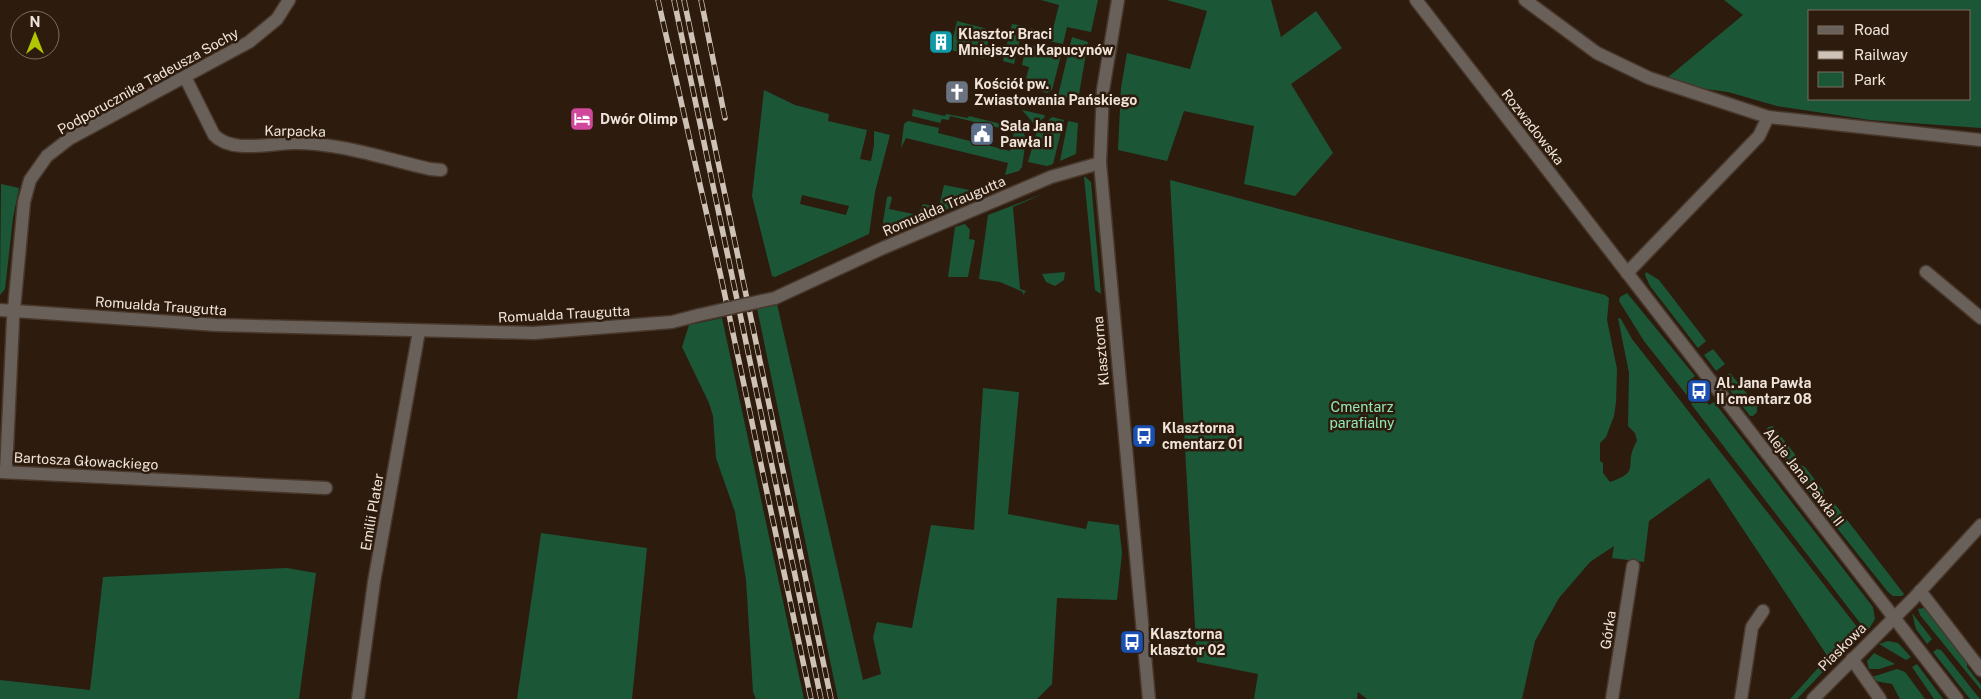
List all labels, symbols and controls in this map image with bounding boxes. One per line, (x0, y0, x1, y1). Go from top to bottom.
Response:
north arrow (10, 10, 60, 60)
legend (1808, 10, 1971, 100)
text: N (30, 14, 40, 30)
text: Road (1854, 21, 1890, 38)
street label: Podporucznika Tadeusza Sochy (55, 24, 242, 138)
place label: Klasztor Braci Mniejszych Kapucynów (958, 26, 1113, 58)
building icon: Klasztor Braci Mniejszych Kapucynów (928, 29, 954, 55)
text: Railway (1854, 46, 1908, 63)
text: Park (1854, 71, 1886, 88)
place label: Kościół pw. Zwiastowania Pańskiego (974, 76, 1137, 108)
church icon: Kościół pw. Zwiastowania Pańskiego (944, 79, 970, 105)
street label: Rozwadowska (1499, 86, 1567, 168)
hotel icon: Dwór Olimp (569, 106, 595, 132)
place label: Dwór Olimp (600, 111, 678, 127)
place label: Sala Jana Pawła II (1000, 118, 1063, 150)
public building icon: Sala Jana Pawła II (969, 121, 995, 147)
street label: Karpacka (264, 122, 326, 140)
street label: Romualda Traugutta (880, 173, 1008, 239)
street label: Romualda Traugutta (95, 293, 227, 319)
street label: Romualda Traugutta (498, 303, 630, 325)
street label: Klasztorna (1090, 316, 1112, 386)
place label: Al. Jana Pawła II cmentarz 08 (1716, 375, 1812, 407)
bus stop icon: Al. Jana Pawła II cmentarz 08 (1686, 378, 1712, 404)
park label: Cmentarz parafialny (1330, 399, 1395, 431)
place label: Klasztorna cmentarz 01 (1162, 420, 1243, 452)
bus stop icon: Klasztorna cmentarz 01 (1131, 423, 1157, 449)
street label: Aleje Jana Pawła II (1761, 425, 1847, 529)
street label: Bartosza Głowackiego (13, 449, 159, 473)
street label: Emilii Plater (357, 472, 387, 552)
street label: Górka (1597, 609, 1619, 651)
street label: Piaskowa (1815, 620, 1869, 674)
place label: Klasztorna klasztor 02 (1150, 626, 1226, 658)
bus stop icon: Klasztorna klasztor 02 (1119, 629, 1145, 655)

